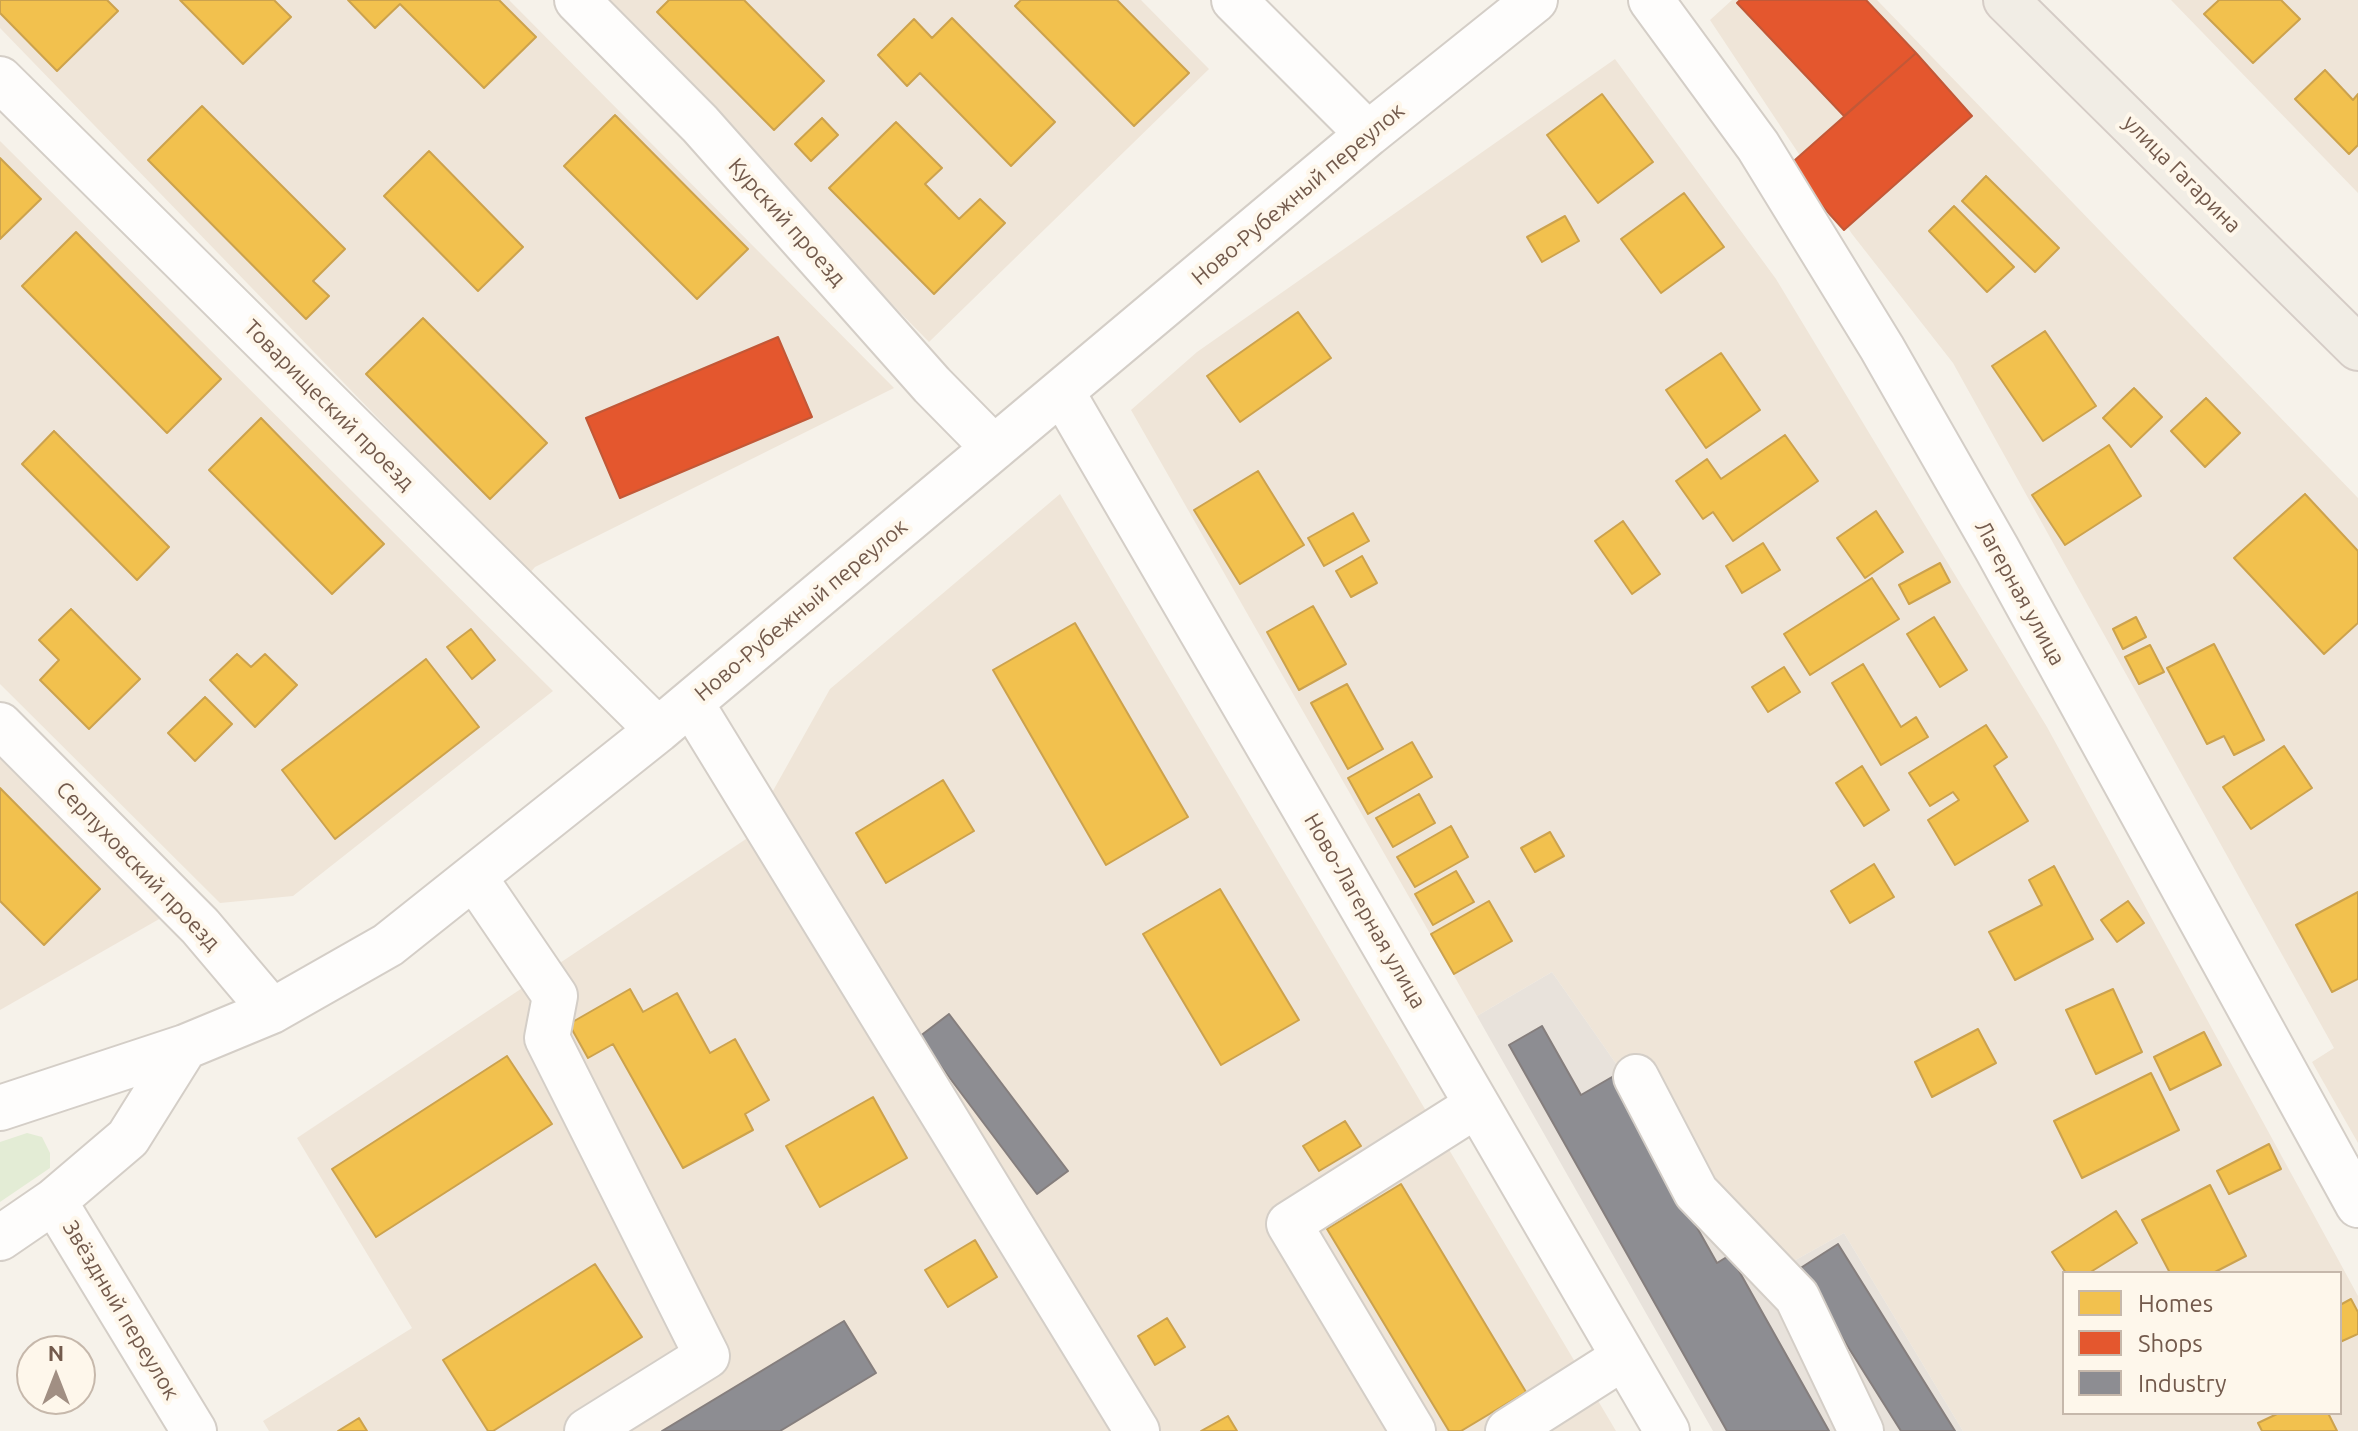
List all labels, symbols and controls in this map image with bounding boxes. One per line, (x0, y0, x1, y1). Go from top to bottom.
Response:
street label: Ново-Рубежный переулок (1186, 97, 1410, 291)
street label: улица Гагарина (2118, 110, 2246, 238)
street label: Курский проезд (723, 153, 851, 291)
street label: Товарищеский проезд (238, 314, 420, 496)
street label: Ново-Рубежный переулок (689, 513, 913, 707)
street label: Лагерная улица (1969, 516, 2071, 670)
street label: Серпуховский проезд (51, 776, 225, 956)
street label: Ново-Лагерная улица (1298, 809, 1432, 1013)
street label: Звёздный переулок (57, 1216, 185, 1404)
legend (2062, 1271, 2342, 1415)
text: Homes (2138, 1290, 2213, 1317)
text: Shops (2138, 1330, 2203, 1357)
north arrow (16, 1335, 96, 1415)
text: N (48, 1340, 64, 1365)
text: Industry (2138, 1370, 2227, 1397)

